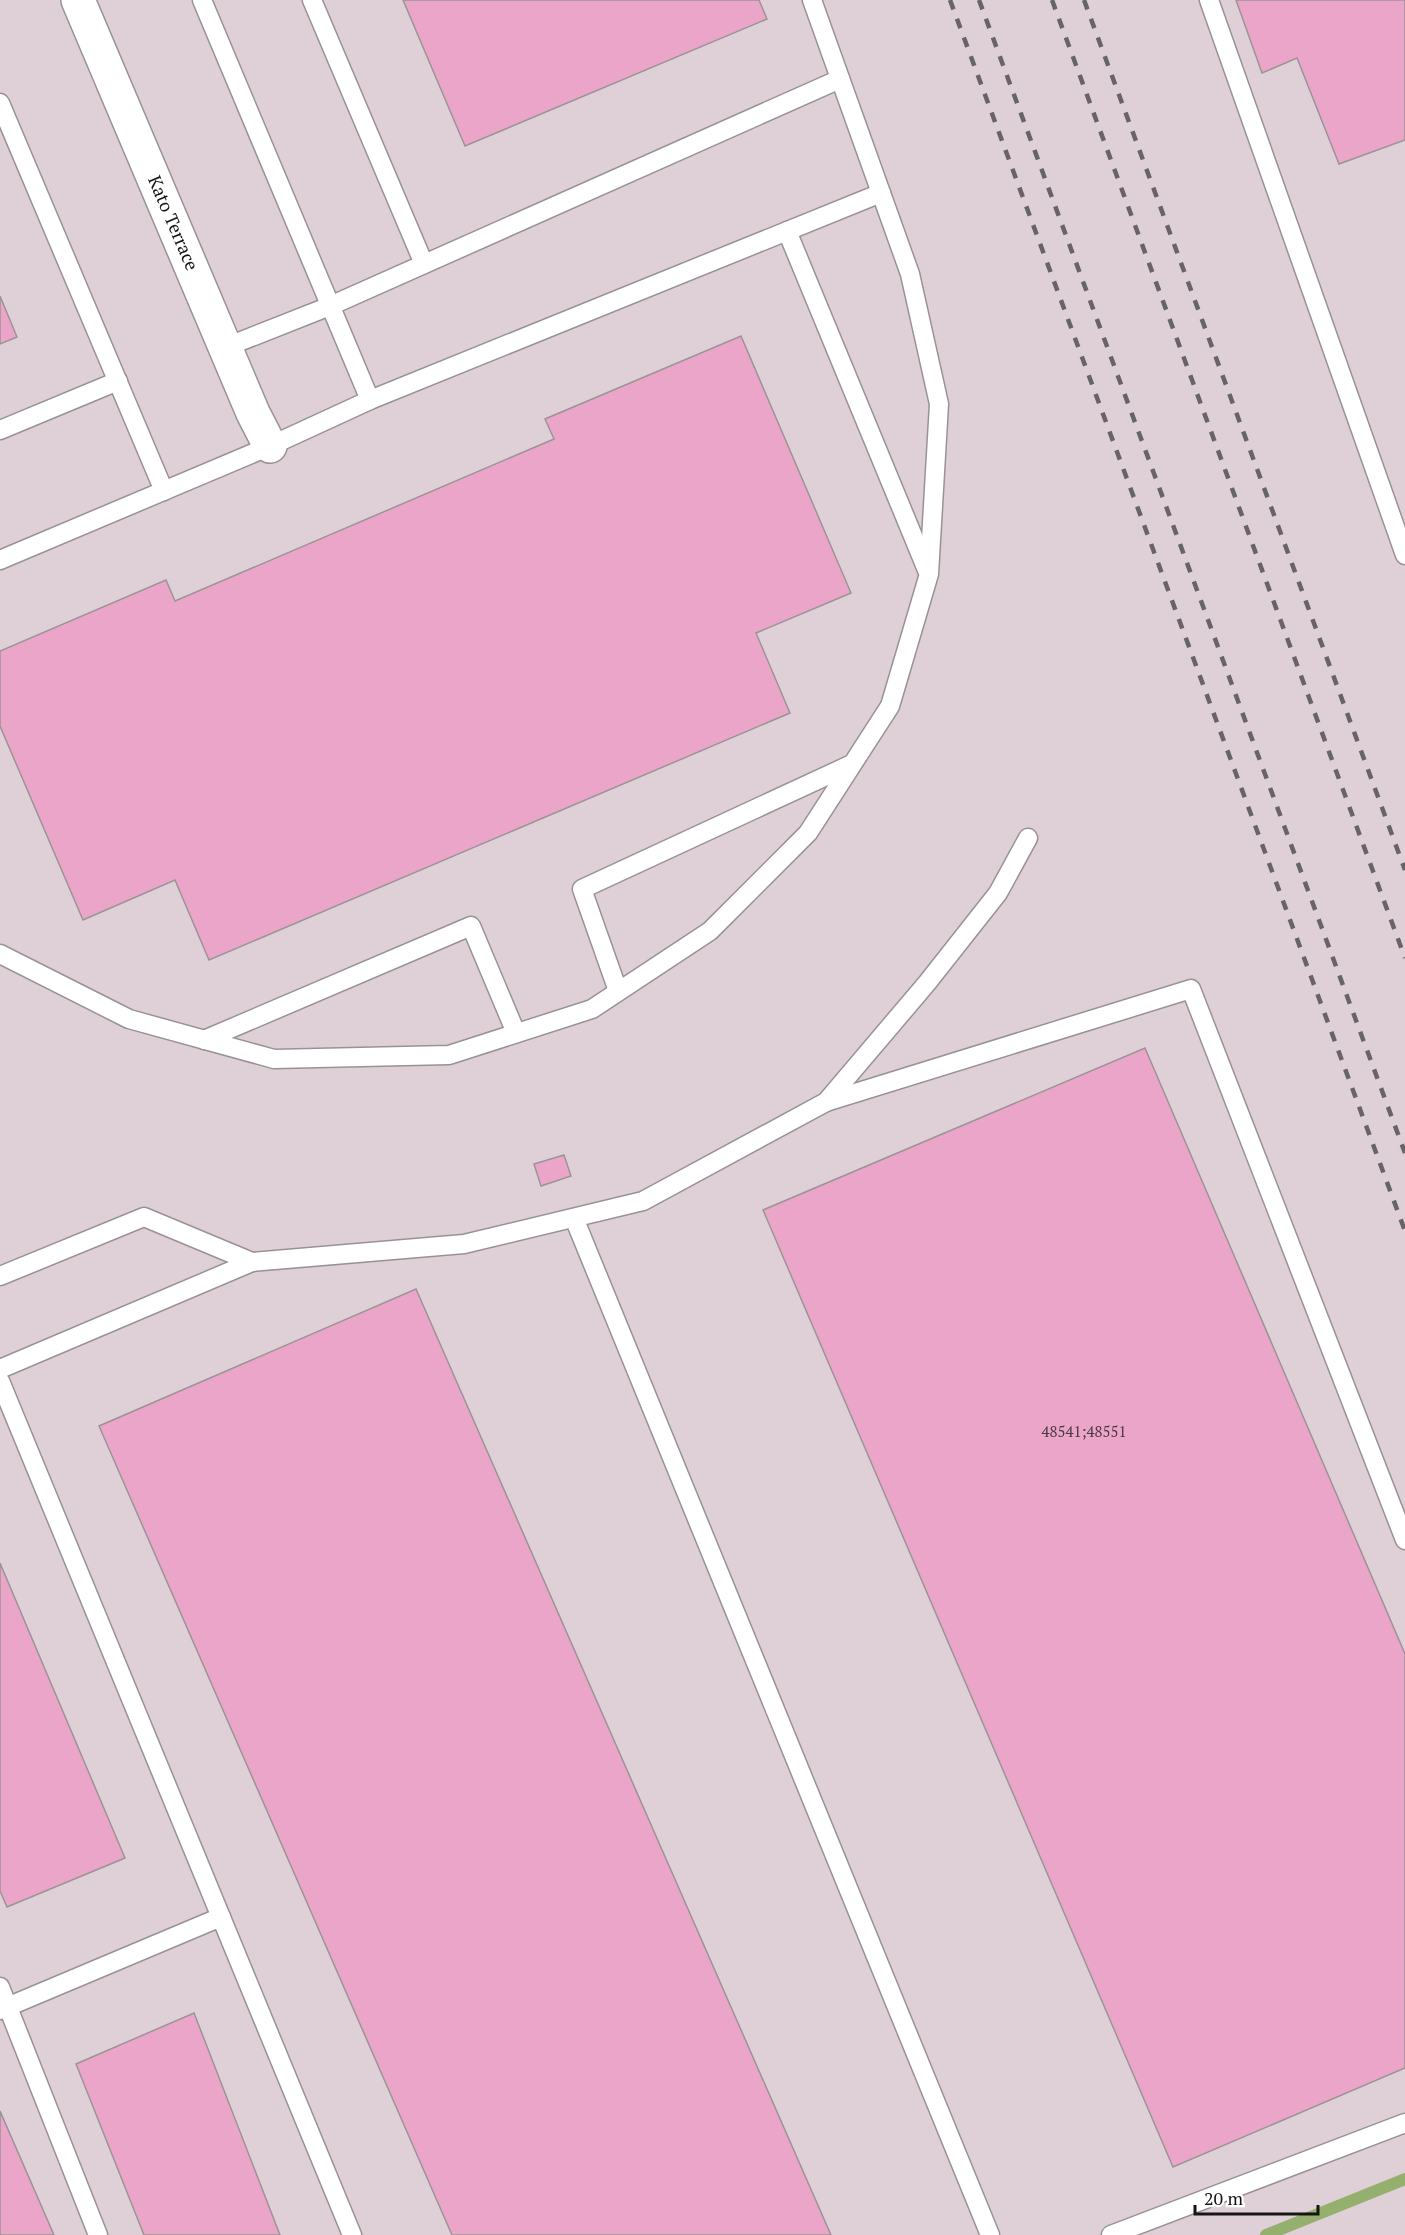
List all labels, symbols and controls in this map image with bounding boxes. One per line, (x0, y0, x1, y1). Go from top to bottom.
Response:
street label: Kato Terrace (143, 172, 205, 274)
house number: 48541;48551 (1042, 1421, 1126, 1441)
scale bar (1195, 2178, 1318, 2216)
text: 20 m (1204, 2186, 1244, 2210)

